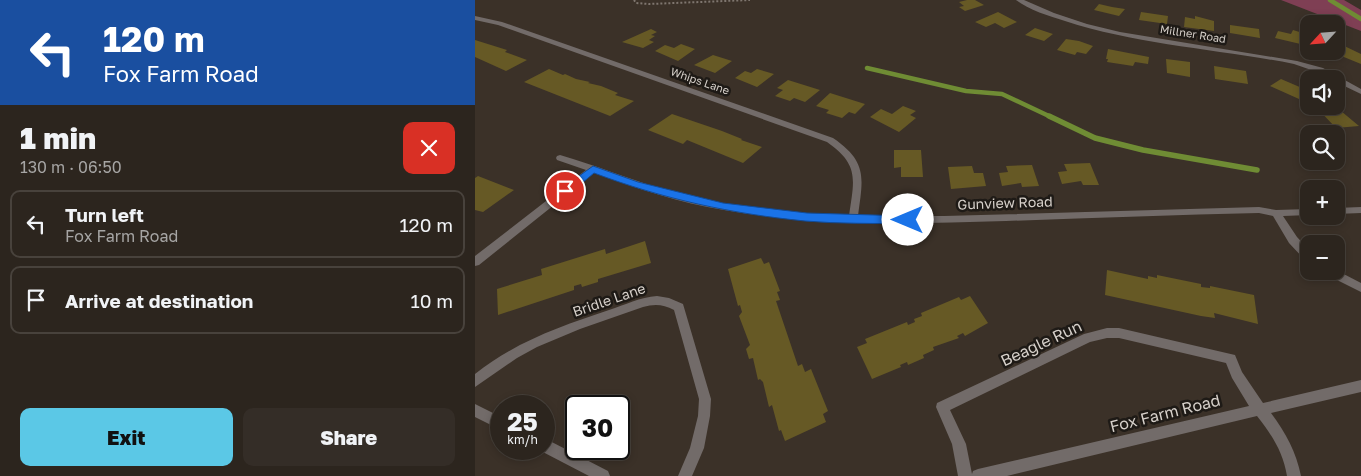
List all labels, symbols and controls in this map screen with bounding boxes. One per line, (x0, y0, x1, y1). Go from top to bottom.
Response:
north arrow (1300, 15, 1345, 60)
map controls (1300, 15, 1345, 280)
text: 120 m (103, 18, 205, 60)
icon: left (20, 20, 85, 85)
street label: Millner Road (1159, 22, 1227, 45)
text: Fox Farm Road (103, 60, 259, 87)
street label: Whips Lane (669, 64, 731, 97)
button: sound (1300, 70, 1345, 115)
text: 1 min (20, 120, 96, 156)
button: close (403, 122, 455, 174)
button: search (1300, 125, 1345, 170)
text: 130 m · 06:50 (20, 157, 122, 177)
pin (544, 170, 586, 212)
icon: arrive (551, 177, 579, 205)
button: + (1300, 180, 1345, 225)
street label: Gunview Road (957, 192, 1053, 213)
position arrow (881, 193, 933, 245)
text: Turn left (65, 203, 144, 226)
icon: left (22, 210, 50, 238)
text: 120 m (399, 213, 453, 236)
text: Fox Farm Road (65, 226, 178, 246)
button: − (1300, 235, 1345, 280)
street label: Bridle Lane (570, 279, 647, 320)
icon: arrive (22, 286, 50, 314)
text: Arrive at destination (65, 289, 253, 312)
text: 10 m (410, 289, 453, 312)
street label: Beagle Run (997, 316, 1085, 370)
street label: Fox Farm Road (1108, 390, 1222, 436)
speed limit sign: 30 (565, 395, 630, 460)
text: 25 (507, 406, 538, 437)
button: Exit (20, 408, 233, 466)
button: Share (243, 408, 455, 466)
text: km/h (507, 432, 538, 447)

